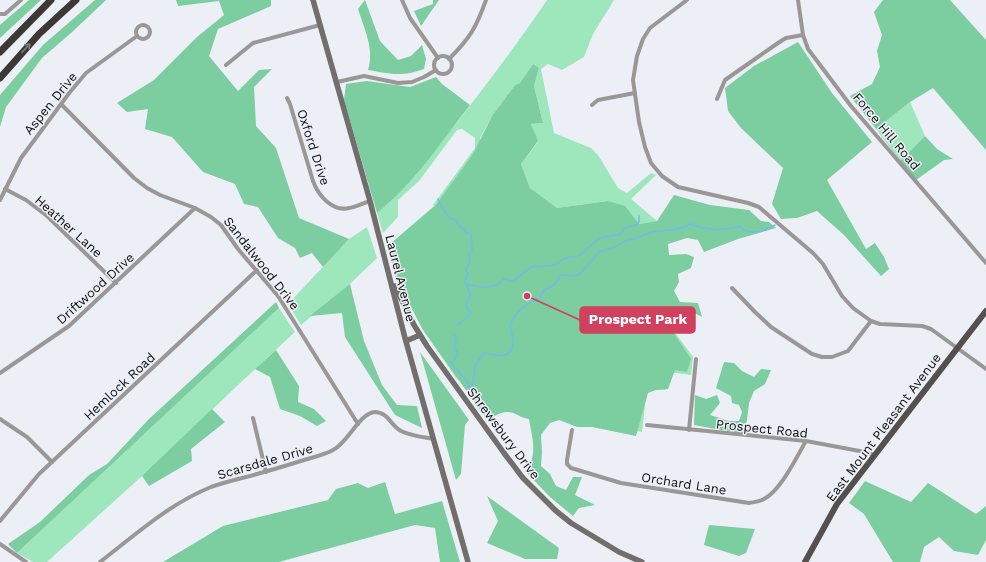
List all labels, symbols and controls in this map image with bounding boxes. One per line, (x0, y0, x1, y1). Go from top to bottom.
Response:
one-way arrow (21, 44, 30, 54)
street label: Aspen Drive (21, 69, 80, 138)
street label: Force Hill Road (850, 90, 923, 173)
street label: Oxford Drive (294, 107, 333, 187)
street label: Heather Lane (32, 192, 105, 260)
street label: Sandalwood Drive (221, 214, 303, 313)
street label: Laurel Avenue (382, 233, 419, 323)
street label: Driftwood Drive (53, 250, 137, 327)
callout: Prospect Park (580, 307, 695, 333)
text: Prospect Park (589, 311, 687, 327)
street label: Hemlock Road (81, 350, 158, 423)
street label: East Mount Pleasant Avenue (823, 350, 944, 504)
street label: Shrewsbury Drive (464, 384, 543, 482)
street label: Prospect Road (715, 416, 809, 441)
street label: Scarsdale Drive (216, 441, 315, 482)
street label: Orchard Lane (640, 469, 727, 498)

